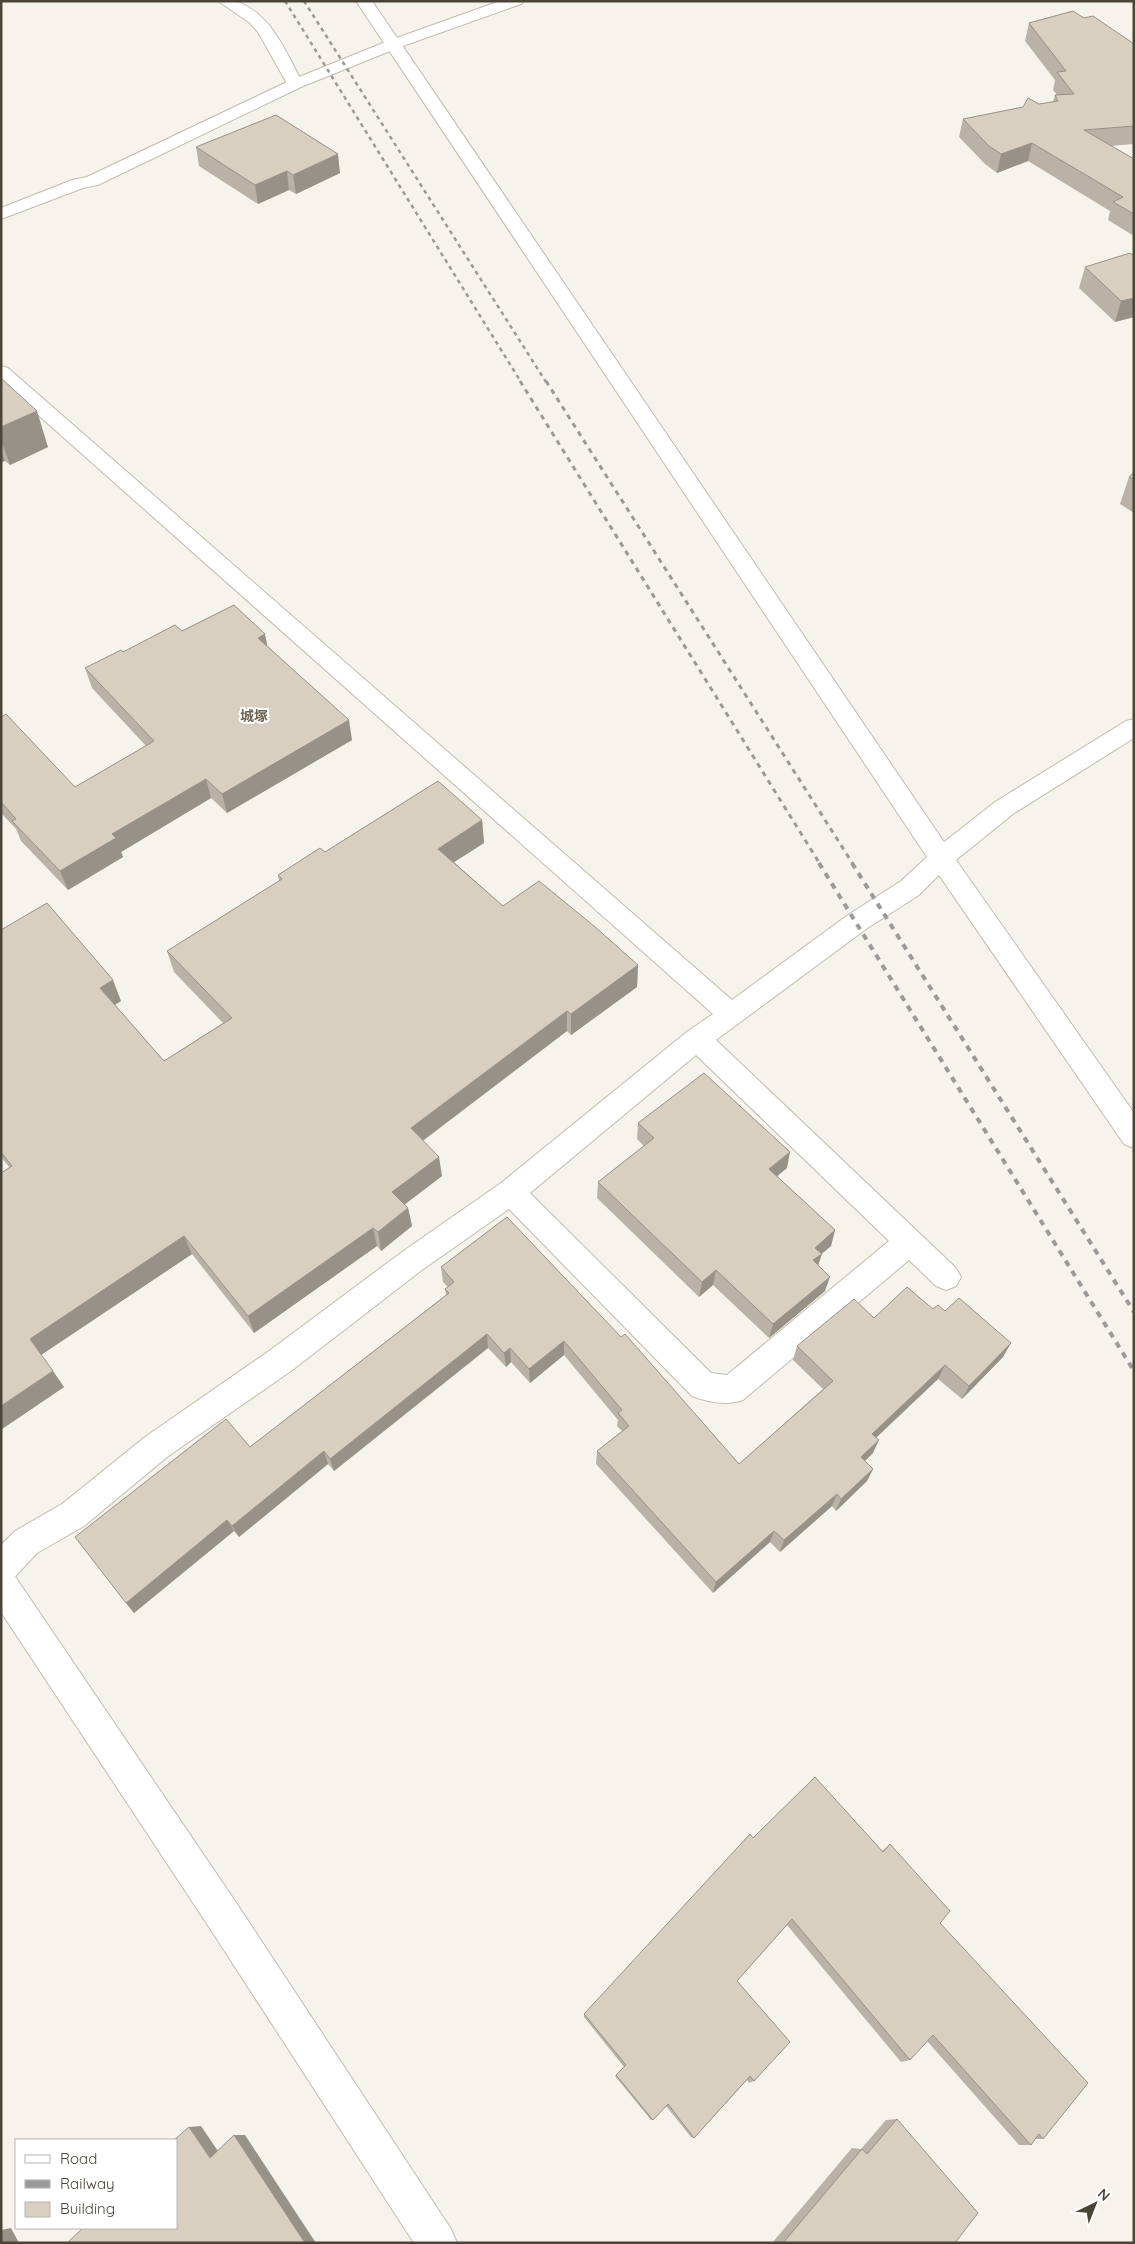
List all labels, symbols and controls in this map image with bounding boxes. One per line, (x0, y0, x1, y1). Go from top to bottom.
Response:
district label: 城塚 (240, 707, 268, 725)
legend (15, 2139, 178, 2229)
text: Road (60, 2149, 97, 2168)
text: Railway (60, 2174, 115, 2193)
north arrow (1070, 2179, 1120, 2229)
text: N (1094, 2184, 1114, 2205)
text: Building (60, 2199, 115, 2218)

